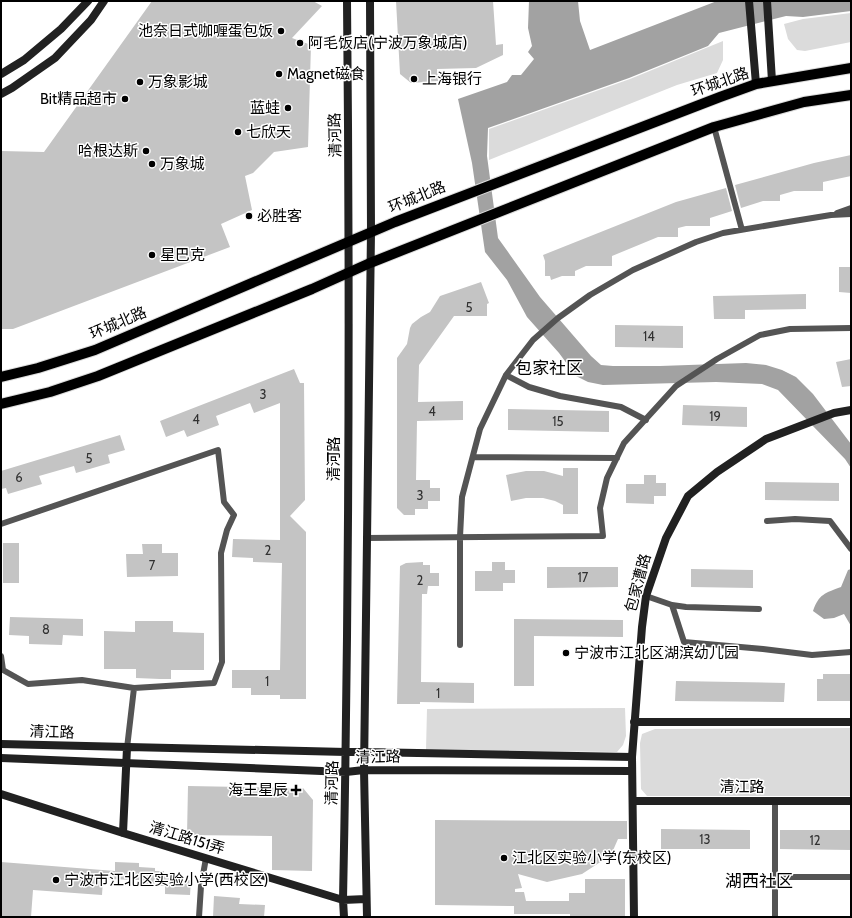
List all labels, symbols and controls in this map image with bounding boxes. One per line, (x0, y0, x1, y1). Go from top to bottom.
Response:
place label: 池奈日式咖喱蛋包饭 (138, 22, 273, 40)
marker: 池奈日式咖喱蛋包饭 (276, 26, 286, 36)
place label: 阿毛饭店(宁波万象城店) (308, 34, 467, 52)
marker: 阿毛饭店(宁波万象城店) (295, 38, 305, 48)
street label: 环城北路 (689, 64, 751, 100)
place label: Magnet磁食 (287, 65, 365, 83)
marker: Magnet磁食 (274, 69, 284, 79)
place label: 上海银行 (422, 70, 482, 88)
place label: 万象影城 (148, 73, 208, 91)
marker: 上海银行 (409, 74, 419, 84)
marker: 万象影城 (135, 77, 145, 87)
place label: Bit精品超市 (40, 90, 117, 108)
marker: Bit精品超市 (120, 94, 130, 104)
place label: 蓝蛙 (250, 99, 280, 117)
marker: 蓝蛙 (283, 103, 293, 113)
street label: 清河路 (326, 112, 344, 158)
place label: 七欣天 (246, 123, 291, 141)
marker: 七欣天 (233, 127, 243, 137)
place label: 哈根达斯 (78, 142, 138, 160)
marker: 哈根达斯 (141, 146, 151, 156)
place label: 万象城 (160, 155, 205, 173)
marker: 万象城 (147, 159, 157, 169)
street label: 环城北路 (386, 177, 448, 217)
place label: 必胜客 (257, 207, 302, 225)
marker: 必胜客 (244, 211, 254, 221)
place label: 星巴克 (160, 246, 205, 264)
marker: 星巴克 (147, 250, 157, 260)
house number: 5 (465, 299, 473, 315)
street label: 环城北路 (87, 303, 149, 343)
house number: 14 (643, 328, 655, 344)
district label: 包家社区 (515, 358, 583, 378)
house number: 3 (259, 386, 267, 402)
house number: 4 (428, 403, 436, 419)
house number: 19 (709, 408, 721, 424)
house number: 4 (192, 411, 200, 427)
house number: 15 (552, 413, 564, 429)
street label: 清河路 (325, 436, 343, 482)
house number: 5 (85, 450, 93, 466)
house number: 6 (15, 469, 23, 485)
house number: 3 (416, 487, 424, 503)
house number: 2 (265, 542, 272, 558)
street label: 包家漕路 (622, 552, 654, 614)
house number: 7 (149, 557, 156, 573)
house number: 17 (578, 569, 589, 585)
house number: 2 (417, 572, 424, 588)
house number: 8 (42, 621, 50, 637)
place label: 宁波市江北区湖滨幼儿园 (574, 644, 739, 662)
marker: 宁波市江北区湖滨幼儿园 (561, 648, 571, 658)
house number: 1 (265, 673, 269, 689)
house number: 1 (436, 685, 440, 701)
street label: 清江路 (29, 722, 75, 742)
street label: 清江路 (355, 748, 401, 766)
street label: 清河路 (323, 760, 341, 806)
street label: 清江路 (719, 778, 765, 796)
place label: 海王星辰 (228, 781, 288, 799)
marker: 海王星辰 (291, 785, 301, 795)
street label: 清江路151弄 (147, 818, 227, 858)
house number: 13 (699, 831, 711, 847)
house number: 12 (809, 832, 821, 848)
place label: 江北区实验小学(东校区) (512, 849, 671, 867)
marker: 江北区实验小学(东校区) (499, 853, 509, 863)
place label: 宁波市江北区实验小学(西校区) (64, 871, 268, 889)
district label: 湖西社区 (725, 871, 793, 891)
marker: 宁波市江北区实验小学(西校区) (51, 875, 61, 885)

